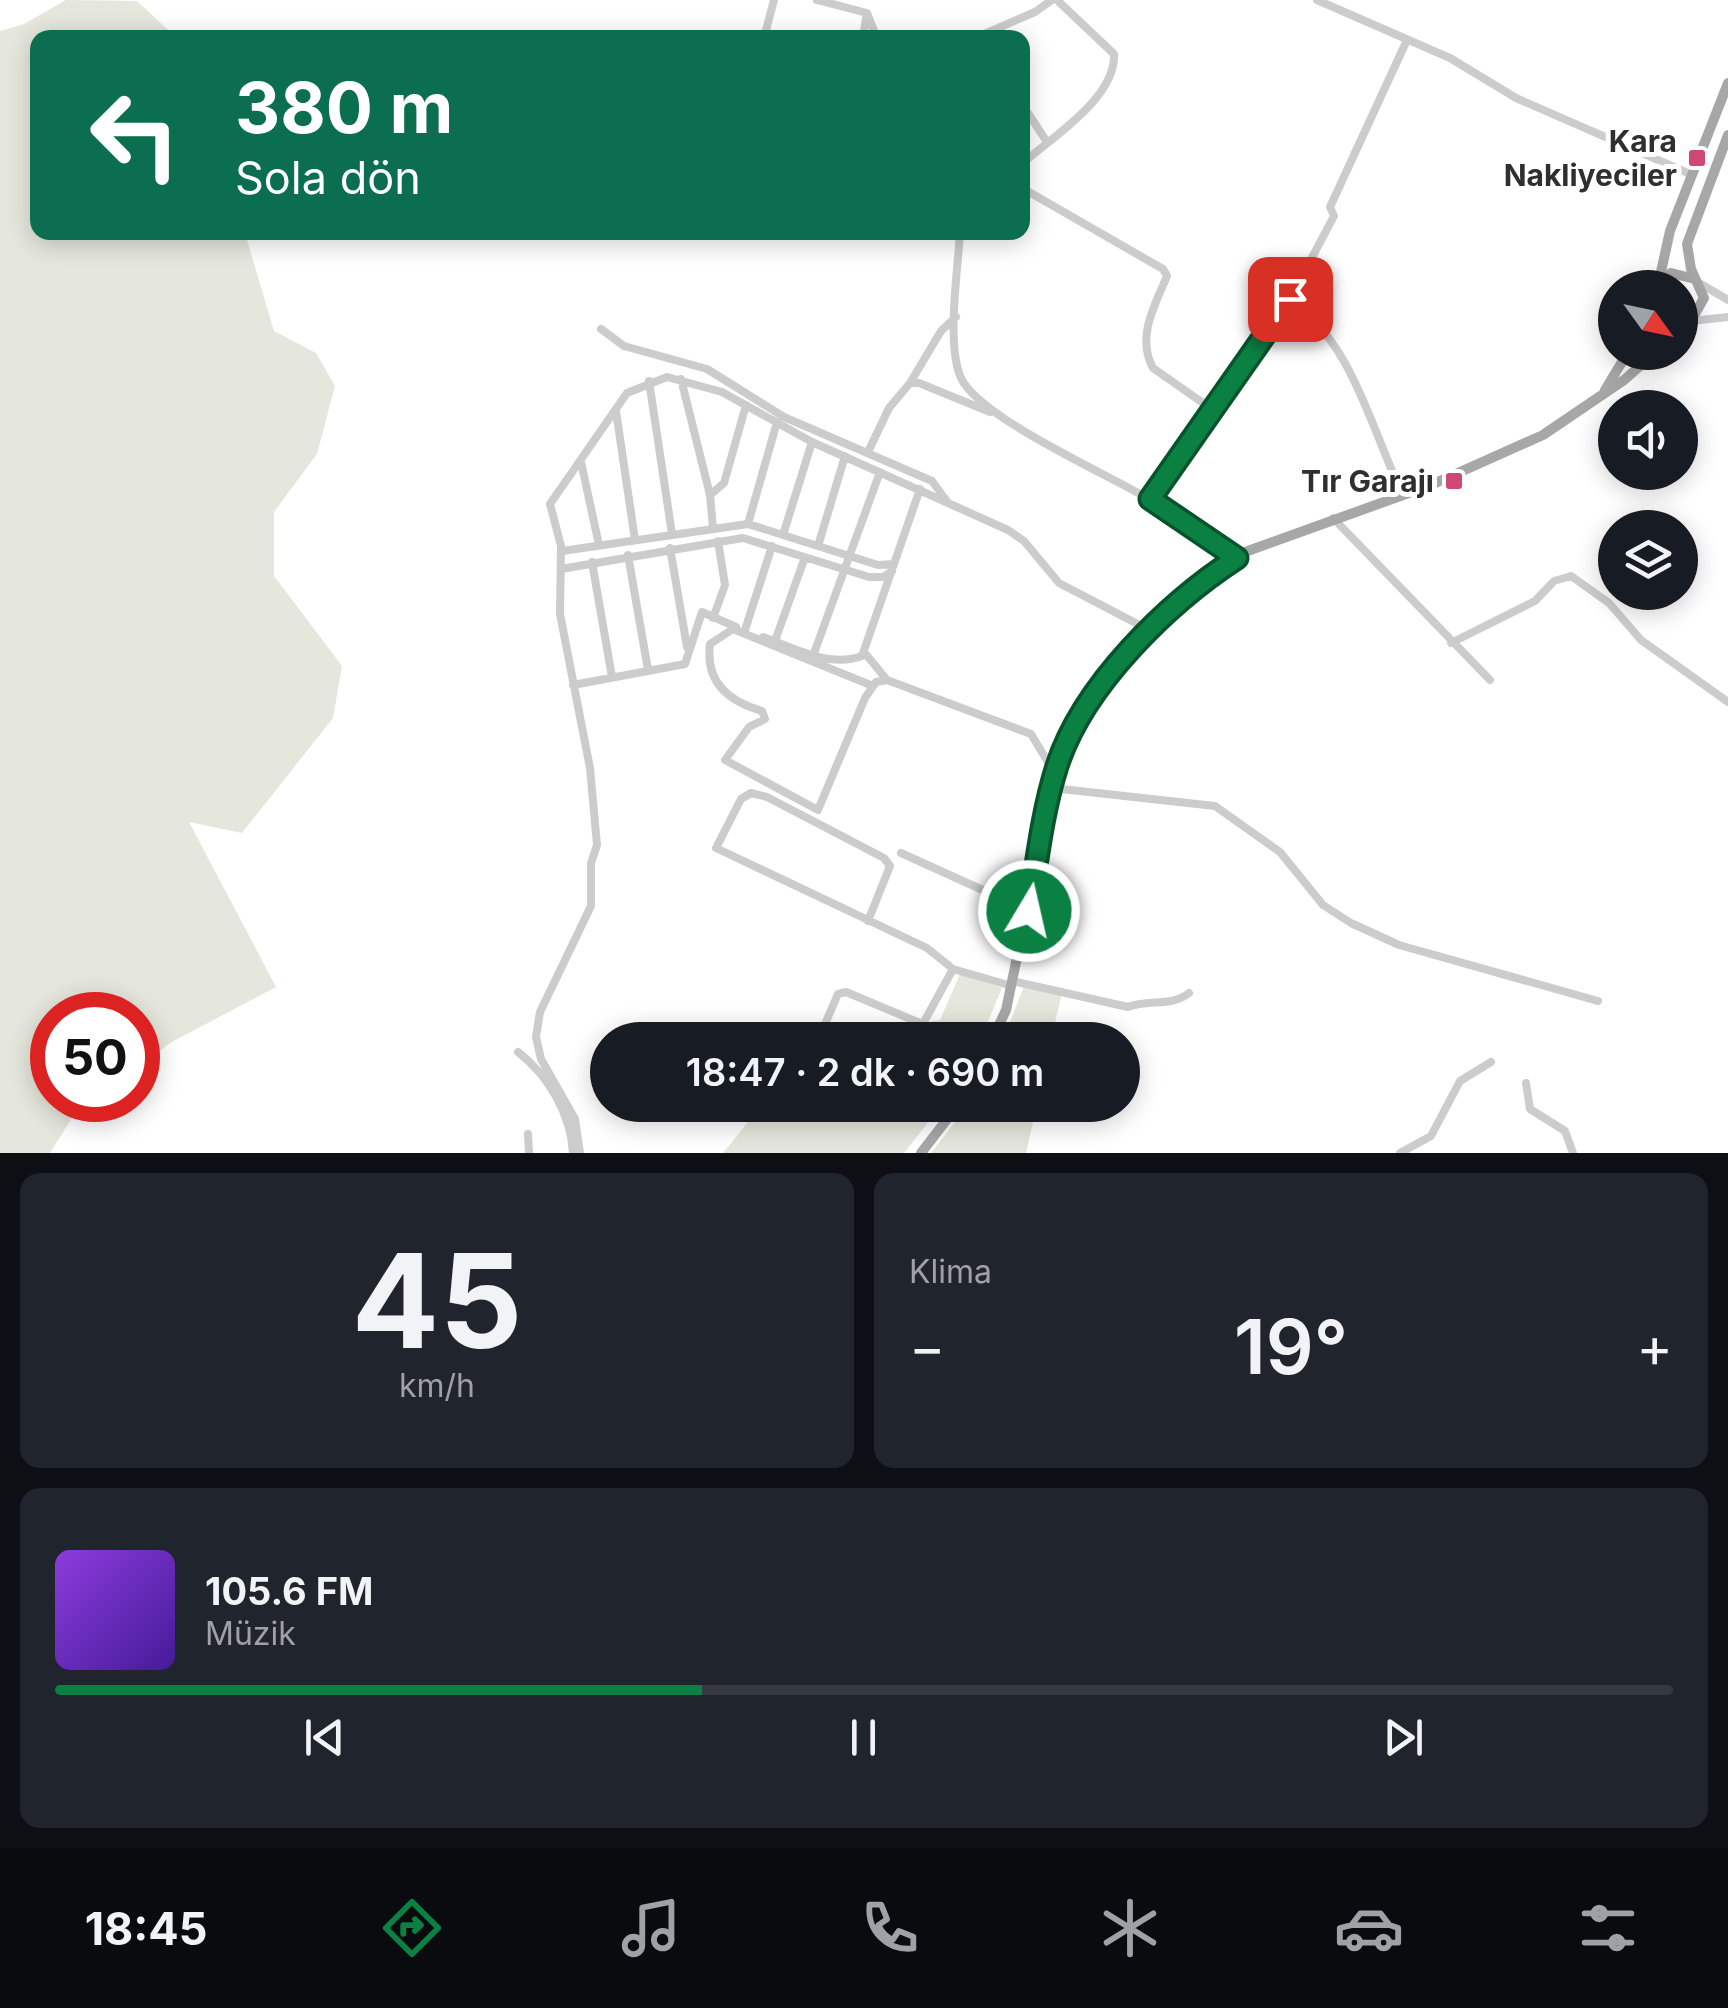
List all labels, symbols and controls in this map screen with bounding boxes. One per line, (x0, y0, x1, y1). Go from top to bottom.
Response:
text: 380 m (235, 65, 453, 150)
icon: left (70, 70, 200, 200)
place label: Kara Nakliyeciler (1504, 123, 1677, 193)
marker: Kara Nakliyeciler (1686, 147, 1708, 169)
text: Sola dön (235, 150, 421, 205)
pin (1248, 257, 1333, 342)
north arrow (1598, 270, 1698, 370)
map controls (1598, 270, 1698, 610)
icon: arrive (1263, 272, 1318, 327)
button: sound (1598, 390, 1698, 490)
place label: Tır Garajı (1301, 463, 1434, 499)
marker: Tır Garajı (1443, 470, 1465, 492)
button: layers (1598, 510, 1698, 610)
position arrow (977, 859, 1081, 963)
speed limit sign: 50 (30, 992, 160, 1122)
text: 18:47 · 2 dk · 690 m (686, 1049, 1044, 1095)
text: 45 (351, 1222, 523, 1379)
text: Klima (909, 1252, 992, 1291)
text: 19° (1234, 1301, 1348, 1392)
text: − (909, 1314, 945, 1380)
text: + (1637, 1314, 1673, 1380)
text: km/h (399, 1366, 475, 1405)
text: 105.6 FM (205, 1568, 373, 1614)
text: Müzik (205, 1614, 296, 1653)
icon: previous (297, 1710, 352, 1765)
icon: pause (836, 1710, 891, 1765)
icon: next (1376, 1710, 1431, 1765)
icon: directions (377, 1893, 447, 1963)
icon: music (616, 1893, 686, 1963)
icon: phone (855, 1893, 925, 1963)
icon: climate (1095, 1893, 1165, 1963)
icon: car (1334, 1893, 1404, 1963)
icon: filters (1573, 1893, 1643, 1963)
text: 18:45 (85, 1901, 208, 1956)

